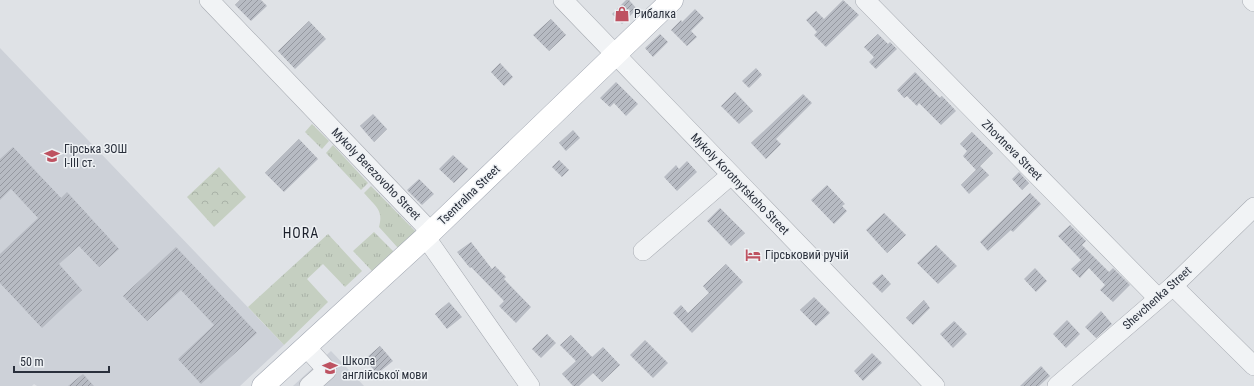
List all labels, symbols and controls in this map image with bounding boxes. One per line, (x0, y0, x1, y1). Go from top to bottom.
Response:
shop icon: Рибалка (613, 5, 631, 23)
place label: Рибалка (634, 7, 676, 21)
street label: Zhovtneva Street (979, 117, 1045, 183)
street label: Mykoly Berezovoho Street (329, 125, 424, 223)
street label: Mykoly Korotnytskoho Street (688, 130, 792, 238)
place label: Гірська ЗОШ І-ІІІ ст. (64, 142, 127, 170)
school or university icon: Гірська ЗОШ І-ІІІ ст. (43, 147, 61, 165)
street label: Tsentralna Street (435, 162, 503, 228)
district label: HORA (283, 225, 319, 241)
hotel icon: Гірськовий ручій (744, 246, 762, 264)
place label: Гірськовий ручій (765, 248, 849, 262)
street label: Shevchenka Street (1120, 263, 1194, 332)
scale bar (14, 348, 109, 374)
place label: Школа англійської мови (342, 354, 428, 382)
text: 50 m (20, 355, 44, 369)
school or university icon: Школа англійської мови (321, 359, 339, 377)

